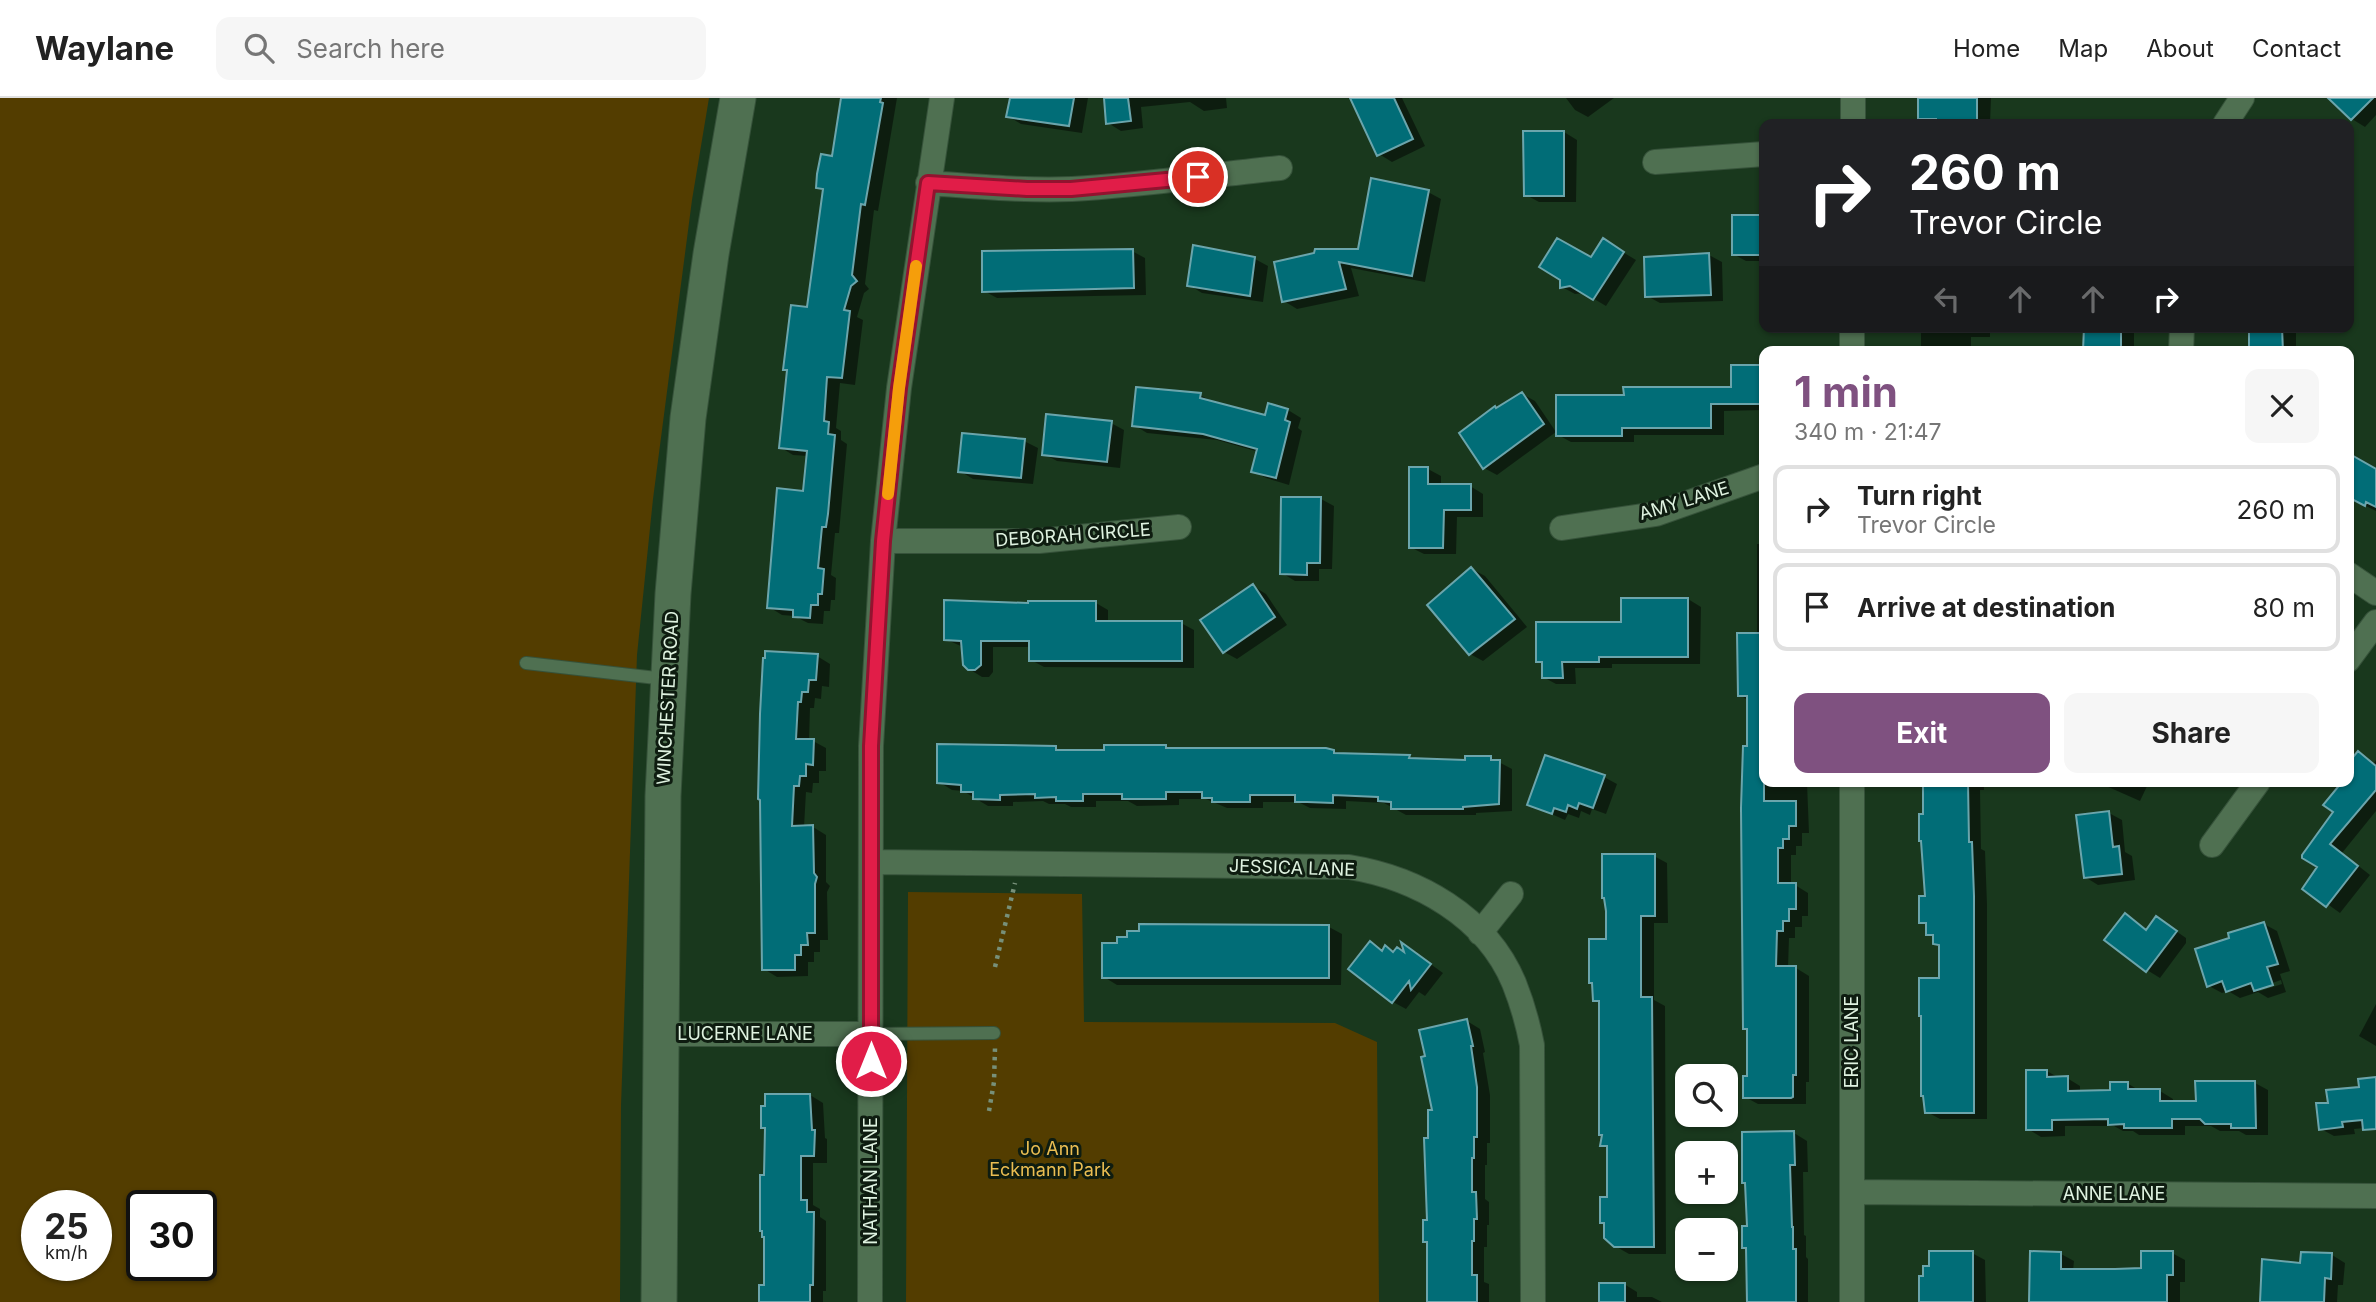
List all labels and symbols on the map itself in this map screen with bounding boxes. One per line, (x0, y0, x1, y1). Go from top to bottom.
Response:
pin (1168, 147, 1228, 207)
street label: AMY LANE (1636, 477, 1731, 524)
street label: DEBORAH CIRCLE (995, 519, 1151, 550)
street label: WINCHESTER ROAD (652, 610, 683, 786)
street label: JESSICA LANE (1229, 855, 1355, 880)
street label: ERIC LANE (1841, 996, 1862, 1088)
street label: LUCERNE LANE (677, 1023, 813, 1044)
position arrow (834, 1024, 908, 1098)
street label: NATHAN LANE (860, 1117, 881, 1245)
park label: Jo Ann Eckmann Park (989, 1138, 1111, 1180)
street label: ANNE LANE (2063, 1183, 2165, 1204)
speed limit sign: 30 (126, 1190, 217, 1281)

